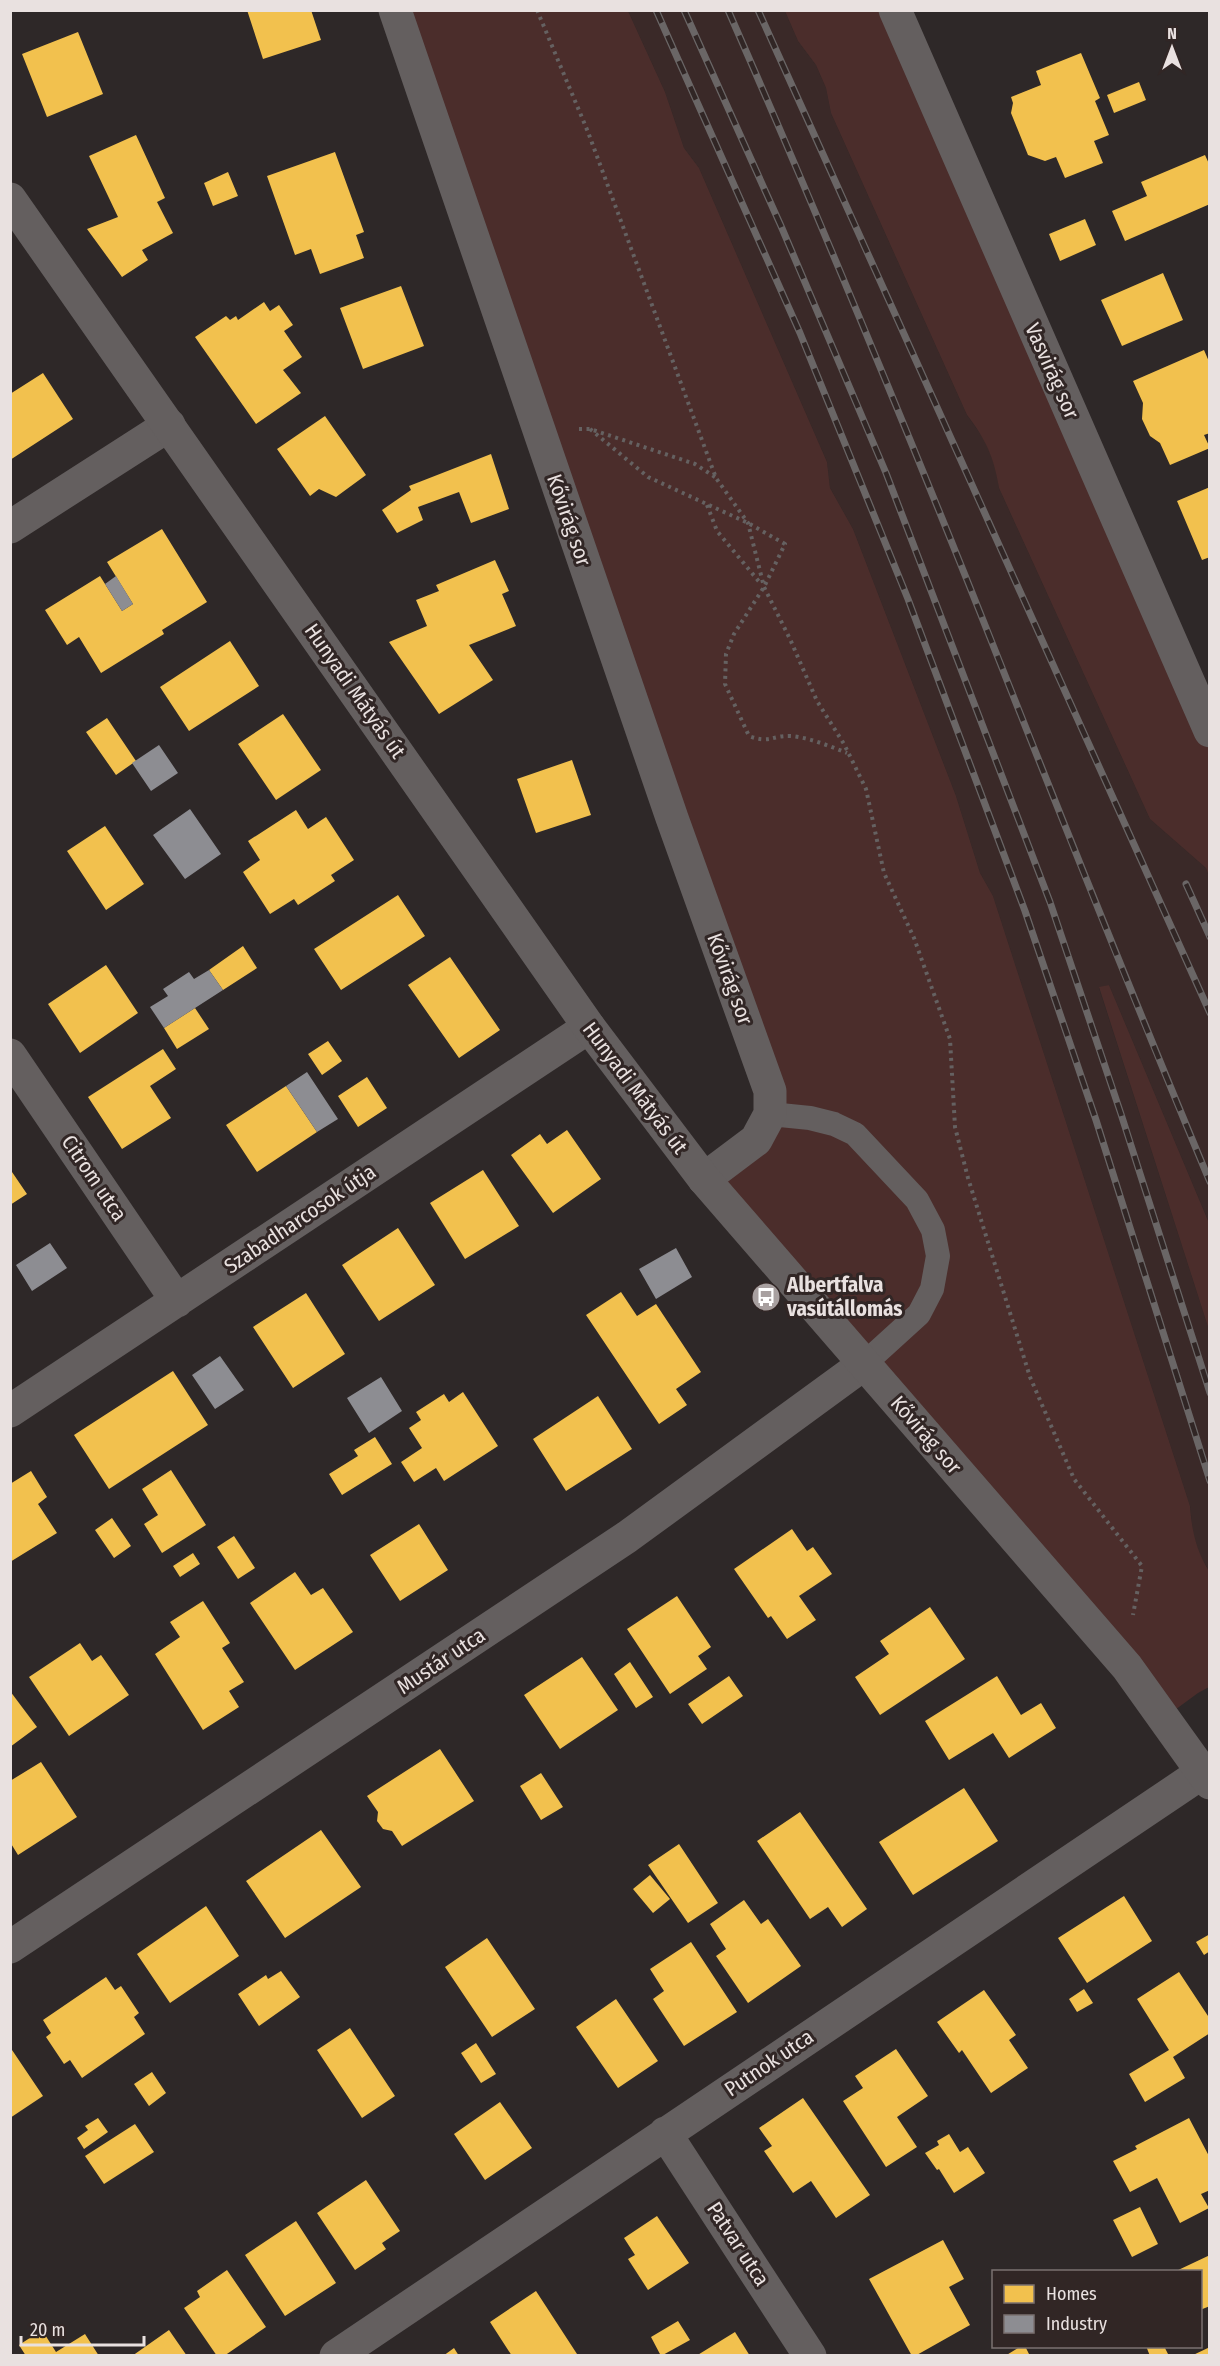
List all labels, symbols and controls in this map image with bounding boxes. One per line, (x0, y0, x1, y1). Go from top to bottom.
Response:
north arrow (1142, 18, 1202, 78)
text: N (1167, 24, 1177, 43)
street label: Vasvirág sor (1019, 319, 1085, 424)
street label: Kővirág sor (541, 471, 597, 570)
street label: Hunyadi Mátyás út (299, 619, 411, 763)
street label: Kővirág sor (701, 930, 759, 1029)
street label: Hunyadi Mátyás út (577, 1017, 693, 1159)
street label: Citrom utca (56, 1130, 132, 1226)
street label: Szabadharcosok útja (219, 1159, 381, 1279)
place label: Albertfalva vasútállomás (786, 1272, 902, 1322)
bus stop icon: Albertfalva vasútállomás (750, 1281, 782, 1313)
street label: Kővirág sor (885, 1390, 968, 1480)
street label: Mustár utca (392, 1622, 490, 1700)
street label: Putnok utca (720, 2024, 818, 2102)
street label: Patvar utca (701, 2197, 775, 2291)
legend (992, 2270, 1202, 2348)
text: Homes (1046, 2283, 1097, 2305)
scale bar (21, 2309, 144, 2347)
text: Industry (1046, 2313, 1107, 2335)
text: 20 m (30, 2319, 65, 2341)

